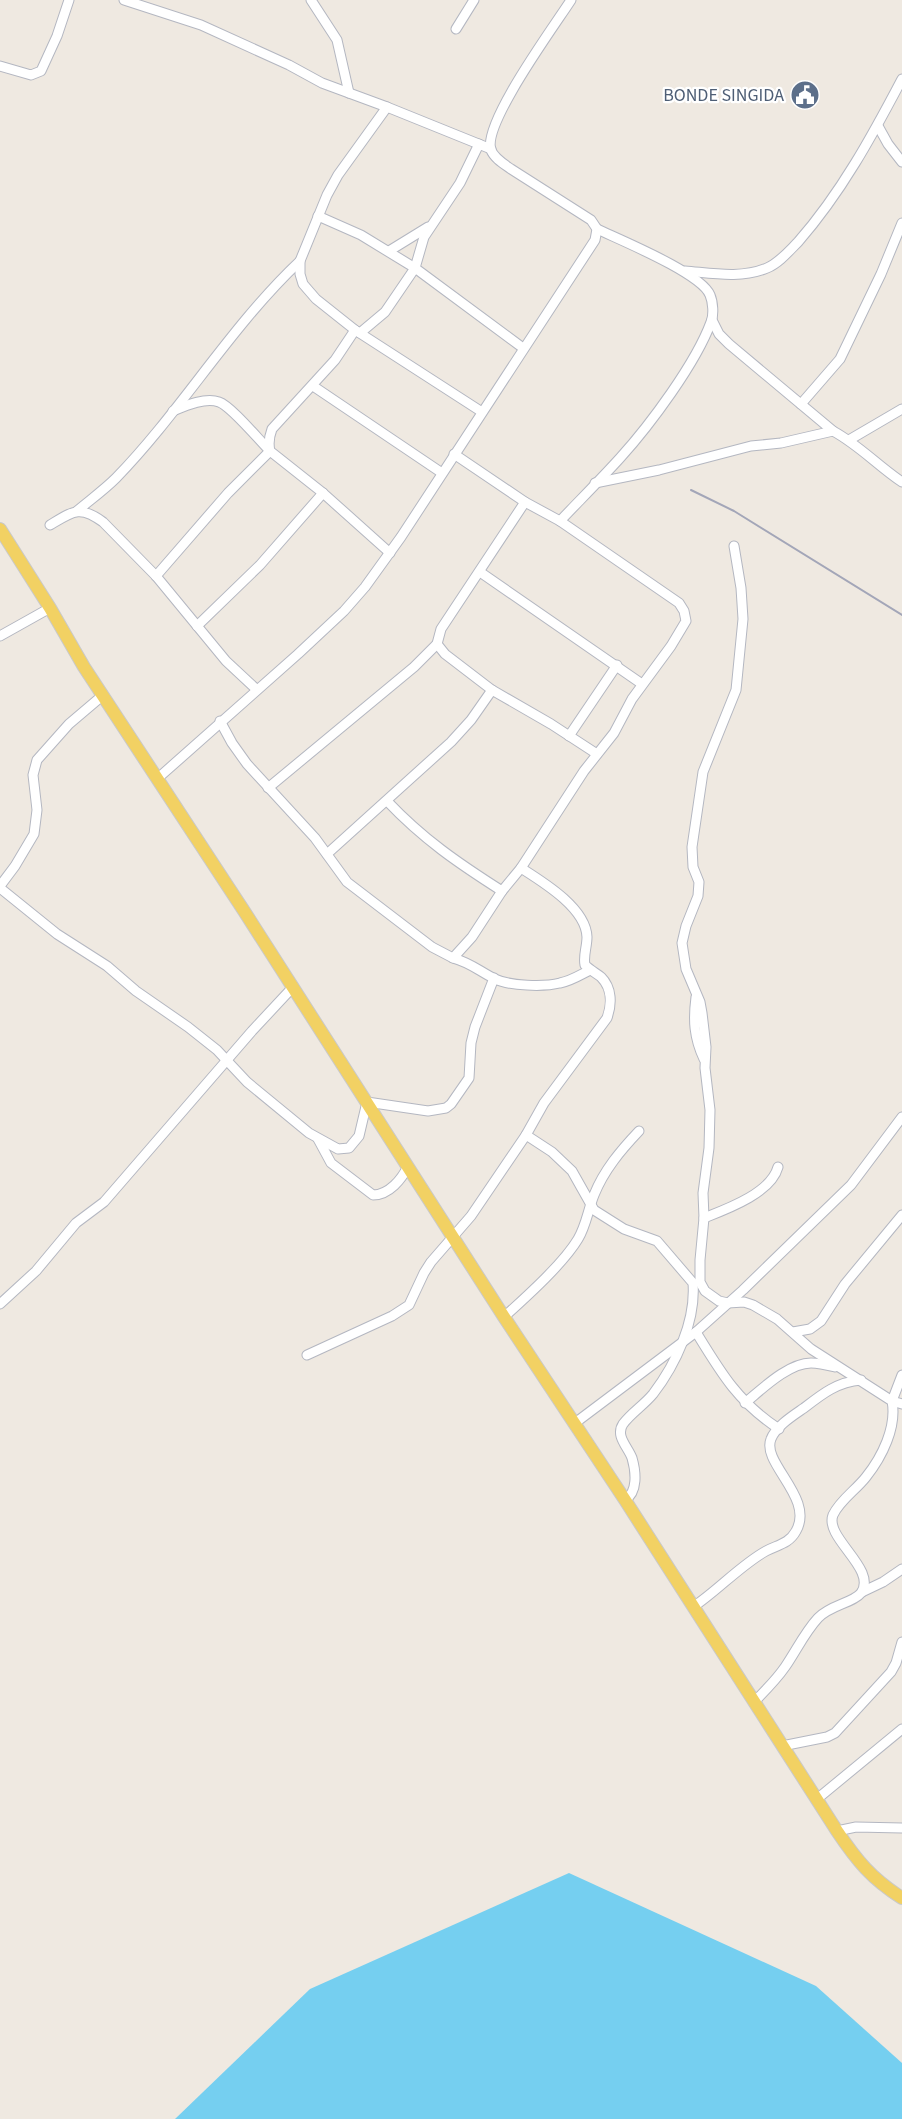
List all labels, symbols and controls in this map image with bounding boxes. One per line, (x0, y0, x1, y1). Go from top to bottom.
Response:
public building icon: BONDE SINGIDA (789, 79, 821, 111)
place label: BONDE SINGIDA (663, 83, 784, 108)

